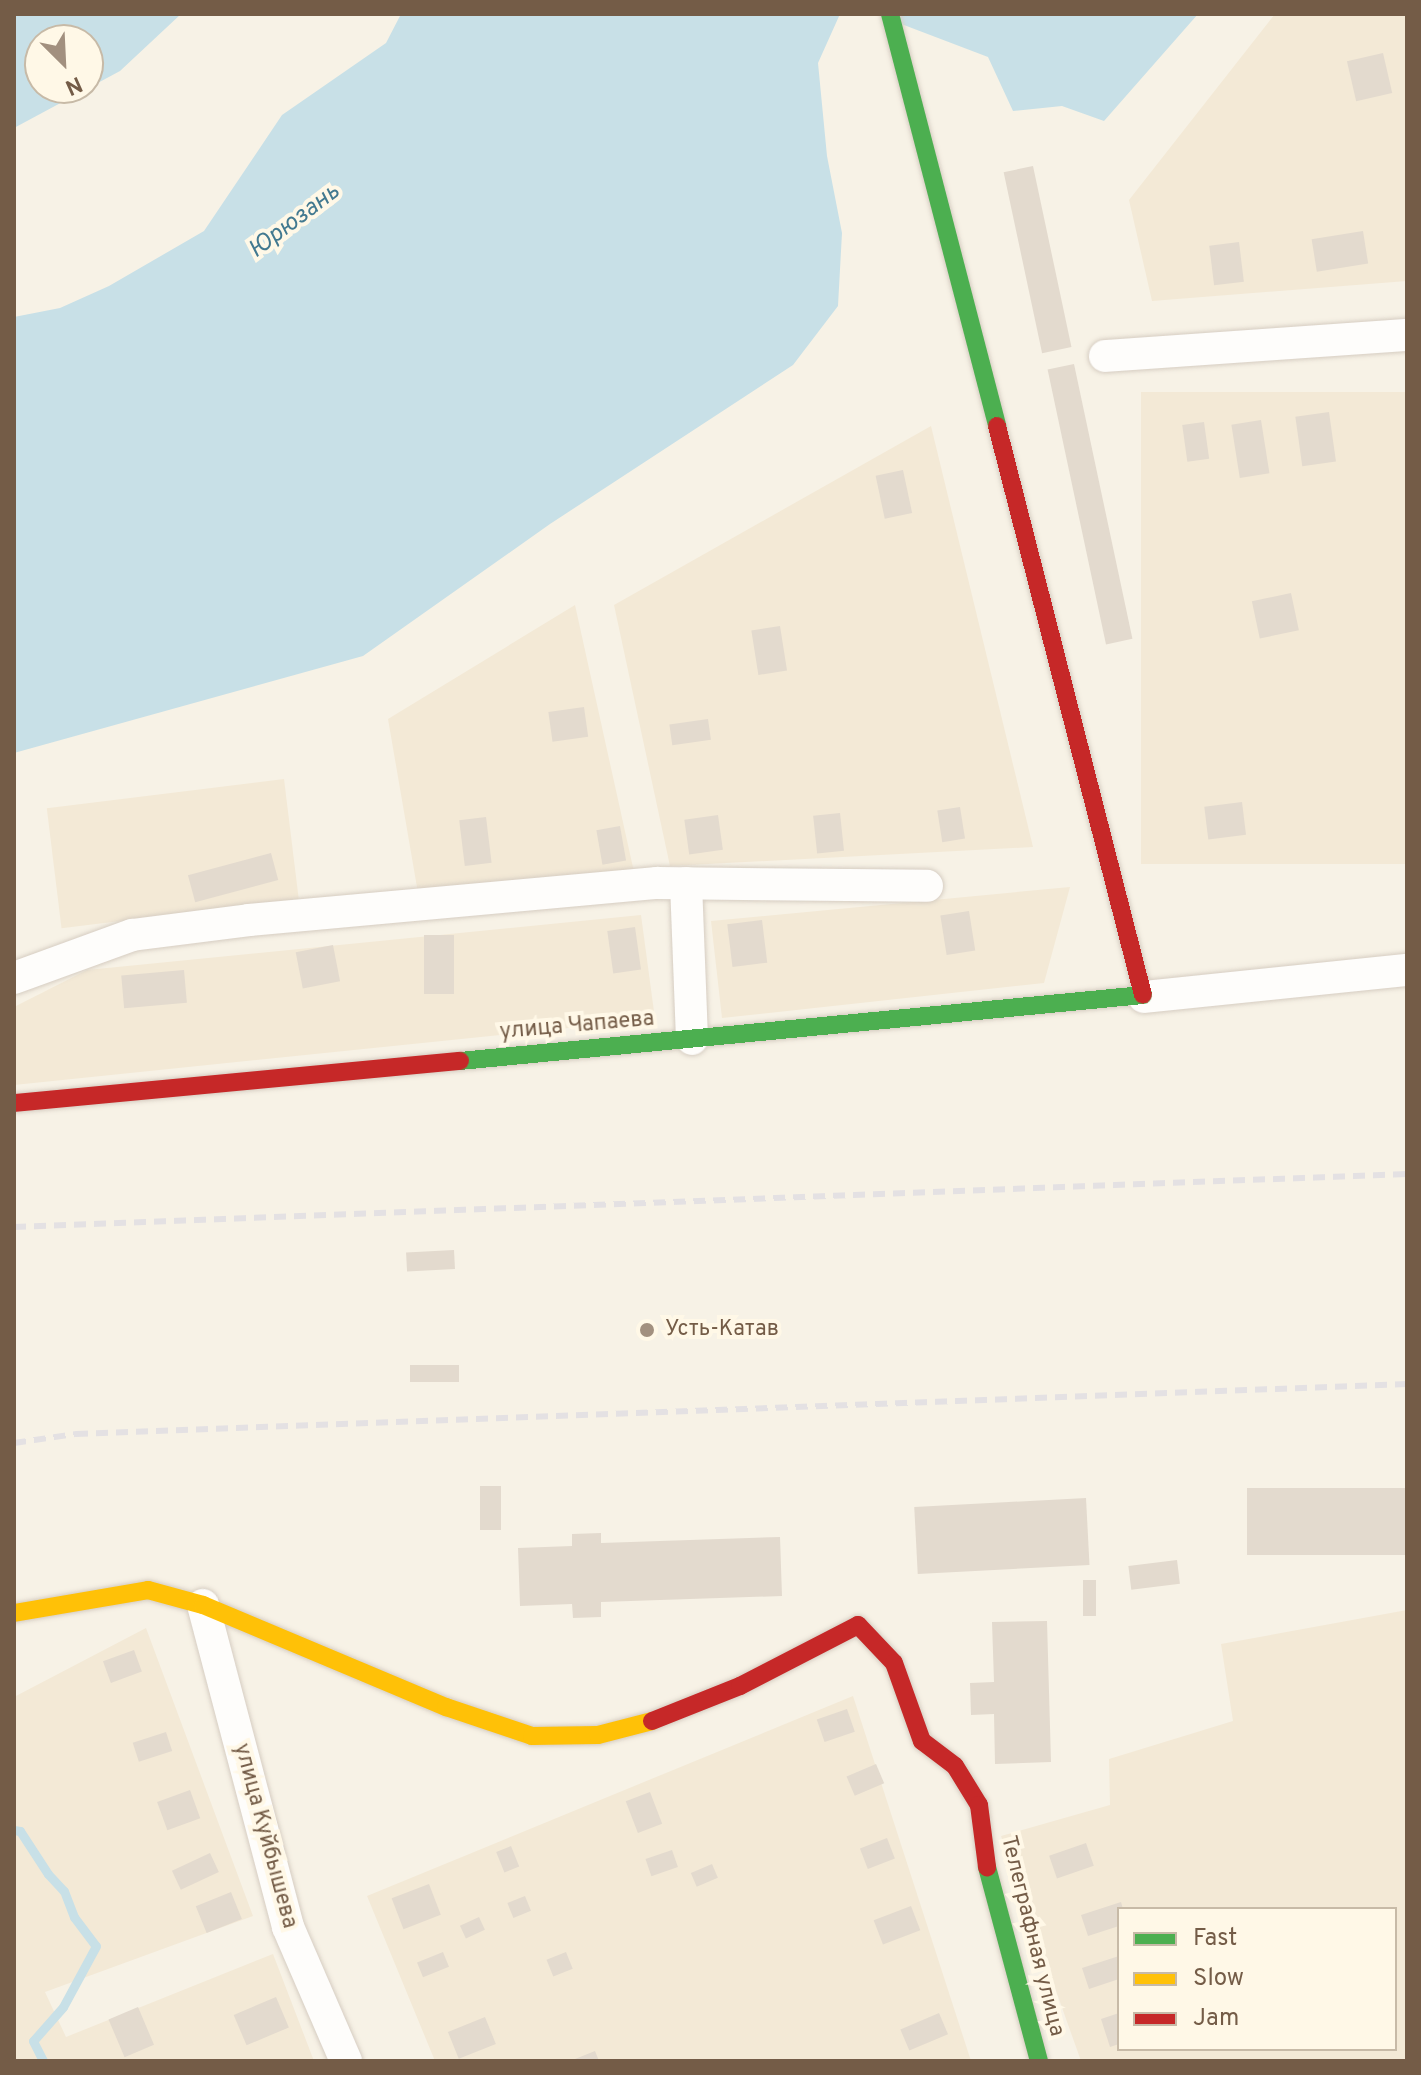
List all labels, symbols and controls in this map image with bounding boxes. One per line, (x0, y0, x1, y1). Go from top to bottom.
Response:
north arrow (24, 24, 104, 104)
text: N (60, 69, 86, 100)
water label: Юрюзань (244, 178, 346, 266)
street label: улица Чапаева (499, 1006, 655, 1046)
place label: Усть-Катав (665, 1317, 779, 1343)
marker: Усть-Катав (636, 1319, 658, 1341)
street label: улица Куйбышева (228, 1741, 302, 1931)
street label: Телеграфная улица (994, 1833, 1070, 2039)
legend (1117, 1907, 1397, 2051)
text: Fast (1193, 1924, 1237, 1954)
text: Slow (1193, 1964, 1244, 1994)
text: Jam (1193, 2004, 1239, 2034)

